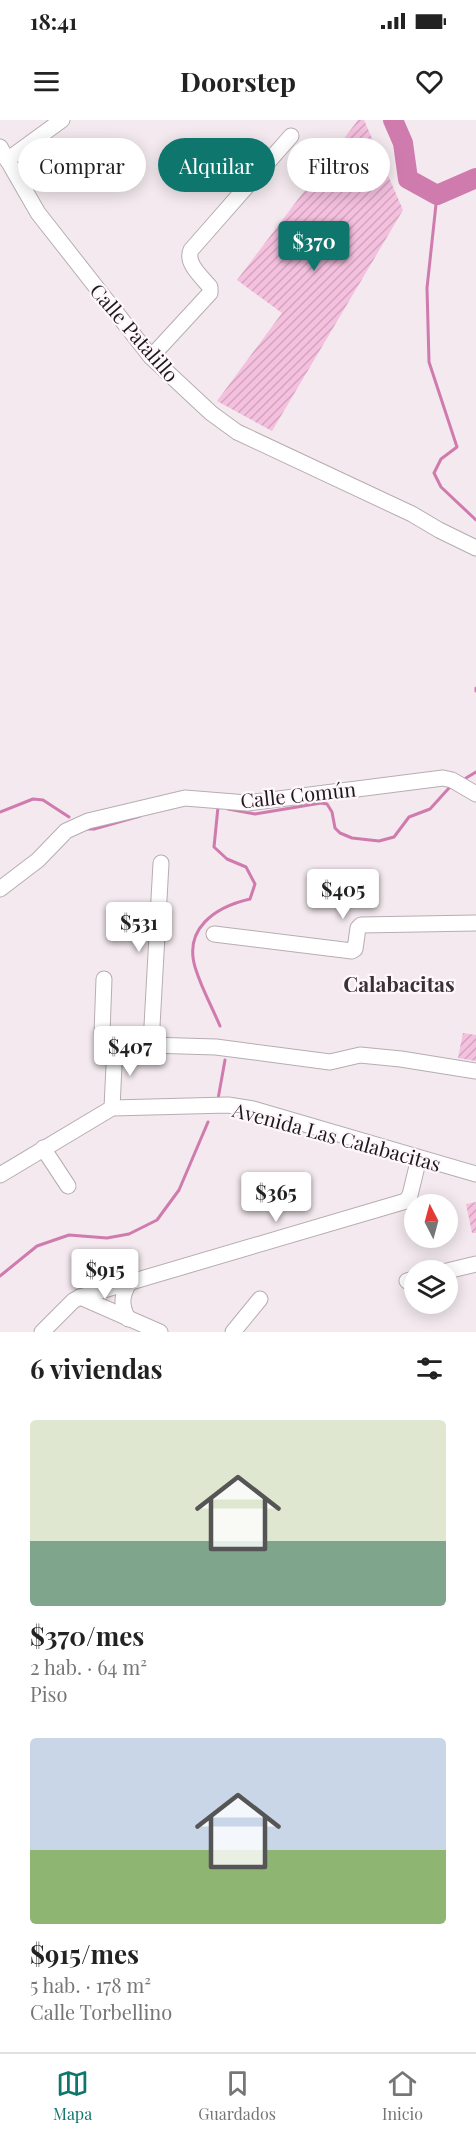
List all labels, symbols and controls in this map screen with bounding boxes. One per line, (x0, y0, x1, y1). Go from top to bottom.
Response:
text: 18:41 (30, 6, 77, 36)
text: Doorstep (180, 63, 296, 99)
icon: menu (30, 65, 63, 98)
icon: heart (413, 65, 446, 98)
chip: Comprar (18, 138, 146, 192)
chip: Alquilar (158, 138, 275, 192)
chip: Filtros (287, 138, 390, 192)
pin: $370 (278, 221, 350, 272)
text: $370 (292, 227, 336, 254)
street label: Calle Patalillo (85, 277, 185, 387)
street label: Calle Común (239, 775, 357, 813)
pin: $405 (307, 869, 379, 920)
text: $405 (321, 875, 365, 902)
pin: $531 (103, 902, 175, 953)
text: $531 (120, 908, 158, 935)
district label: Calabacitas (343, 969, 455, 997)
pin: $407 (94, 1026, 166, 1077)
text: $407 (108, 1032, 152, 1059)
street label: Avenida Las Calabacitas (229, 1095, 444, 1177)
pin: $365 (240, 1172, 312, 1223)
text: $365 (255, 1178, 297, 1205)
north arrow (404, 1194, 458, 1248)
map controls (404, 1194, 458, 1314)
pin: $915 (69, 1249, 141, 1300)
text: $915 (85, 1255, 125, 1282)
button: layers (404, 1260, 458, 1314)
text: 6 viviendas (30, 1351, 163, 1386)
icon: filters (413, 1352, 446, 1385)
icon: home (184, 1459, 292, 1567)
text: $370/mes (30, 1618, 144, 1653)
text: 2 hab. · 64 m² (30, 1653, 147, 1680)
text: Piso (30, 1680, 67, 1707)
icon: home (184, 1777, 292, 1885)
text: $915/mes (30, 1936, 139, 1971)
text: 5 hab. · 178 m² (30, 1971, 151, 1998)
text: Calle Torbellino (30, 1998, 172, 2025)
tab: Mapa (53, 2067, 92, 2124)
tab: Guardados (198, 2067, 276, 2124)
tab: Inicio (382, 2067, 423, 2124)

